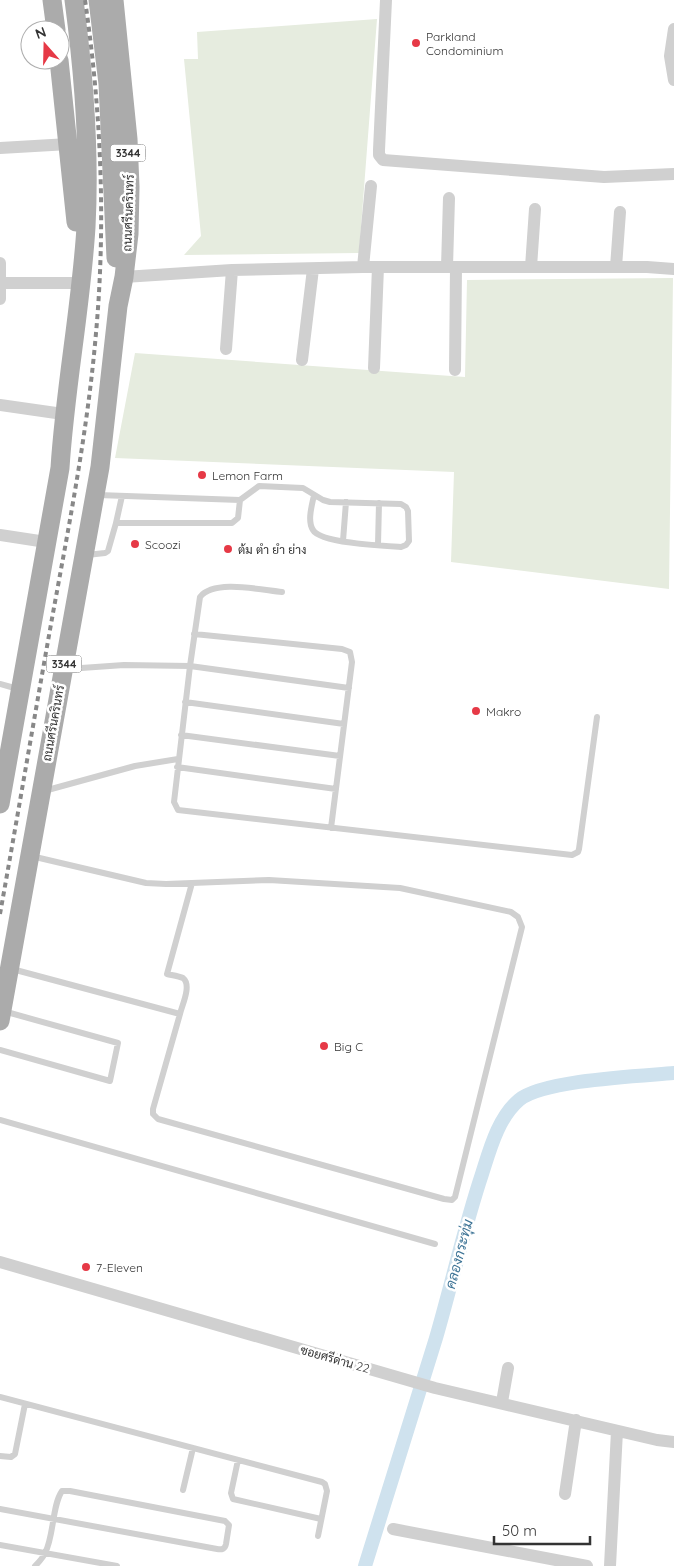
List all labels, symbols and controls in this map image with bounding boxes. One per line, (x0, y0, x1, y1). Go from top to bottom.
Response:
north arrow (20, 20, 70, 70)
text: N (33, 23, 48, 43)
place label: Parkland Condominium (426, 29, 503, 58)
marker: Parkland Condominium (410, 37, 422, 49)
road number: 3344 (110, 144, 146, 162)
street label: ถนนศรีนครินทร์ (119, 174, 137, 252)
place label: Lemon Farm (212, 468, 283, 483)
marker: Lemon Farm (196, 469, 208, 481)
place label: Scoozi (145, 537, 181, 552)
marker: Scoozi (129, 538, 141, 550)
place label: ต้ม ตำ ยำ ย่าง (238, 542, 306, 557)
marker: ต้ม ตำ ยำ ย่าง (222, 543, 234, 555)
road number: 3344 (46, 656, 82, 672)
street label: ถนนศรีนครินทร์ (39, 683, 67, 762)
place label: Makro (486, 704, 521, 719)
marker: Makro (470, 705, 482, 717)
place label: Big C (334, 1039, 363, 1054)
marker: Big C (318, 1040, 330, 1052)
water label: คลองกระทุ่ม (441, 1217, 478, 1291)
place label: 7-Eleven (96, 1260, 143, 1275)
marker: 7-Eleven (80, 1261, 92, 1273)
street label: ซอยศรีด่าน 22 (299, 1342, 372, 1376)
scale bar (494, 1514, 590, 1546)
text: 50 m (502, 1521, 537, 1540)

